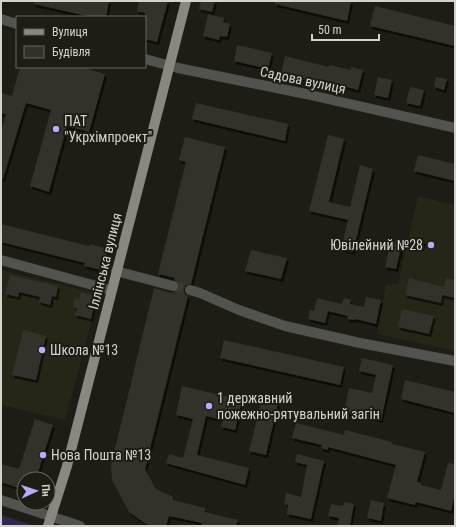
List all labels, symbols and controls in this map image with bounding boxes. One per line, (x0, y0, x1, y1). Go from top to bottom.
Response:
legend (16, 16, 146, 68)
scale bar (312, 16, 379, 42)
text: 50 m (318, 23, 342, 37)
text: Вулиця (52, 25, 88, 39)
text: Будівля (52, 45, 90, 59)
street label: Садова вулиця (259, 63, 347, 97)
place label: ПАТ "Укрхімпроект" (64, 113, 152, 145)
marker: ПАТ "Укрхімпроект" (51, 124, 61, 134)
street label: Іллінська вулиця (85, 211, 125, 311)
place label: Ювілейний №28 (330, 237, 423, 253)
marker: Ювілейний №28 (426, 240, 436, 250)
place label: Школа №13 (50, 342, 118, 358)
marker: Школа №13 (37, 345, 47, 355)
place label: 1 державний пожежно-рятувальний загін (217, 390, 380, 422)
marker: 1 державний пожежно-рятувальний загін (204, 401, 214, 411)
place label: Нова Пошта №13 (51, 447, 151, 463)
marker: Нова Пошта №13 (38, 450, 48, 460)
north arrow (16, 471, 56, 511)
text: Пн (39, 484, 52, 497)

